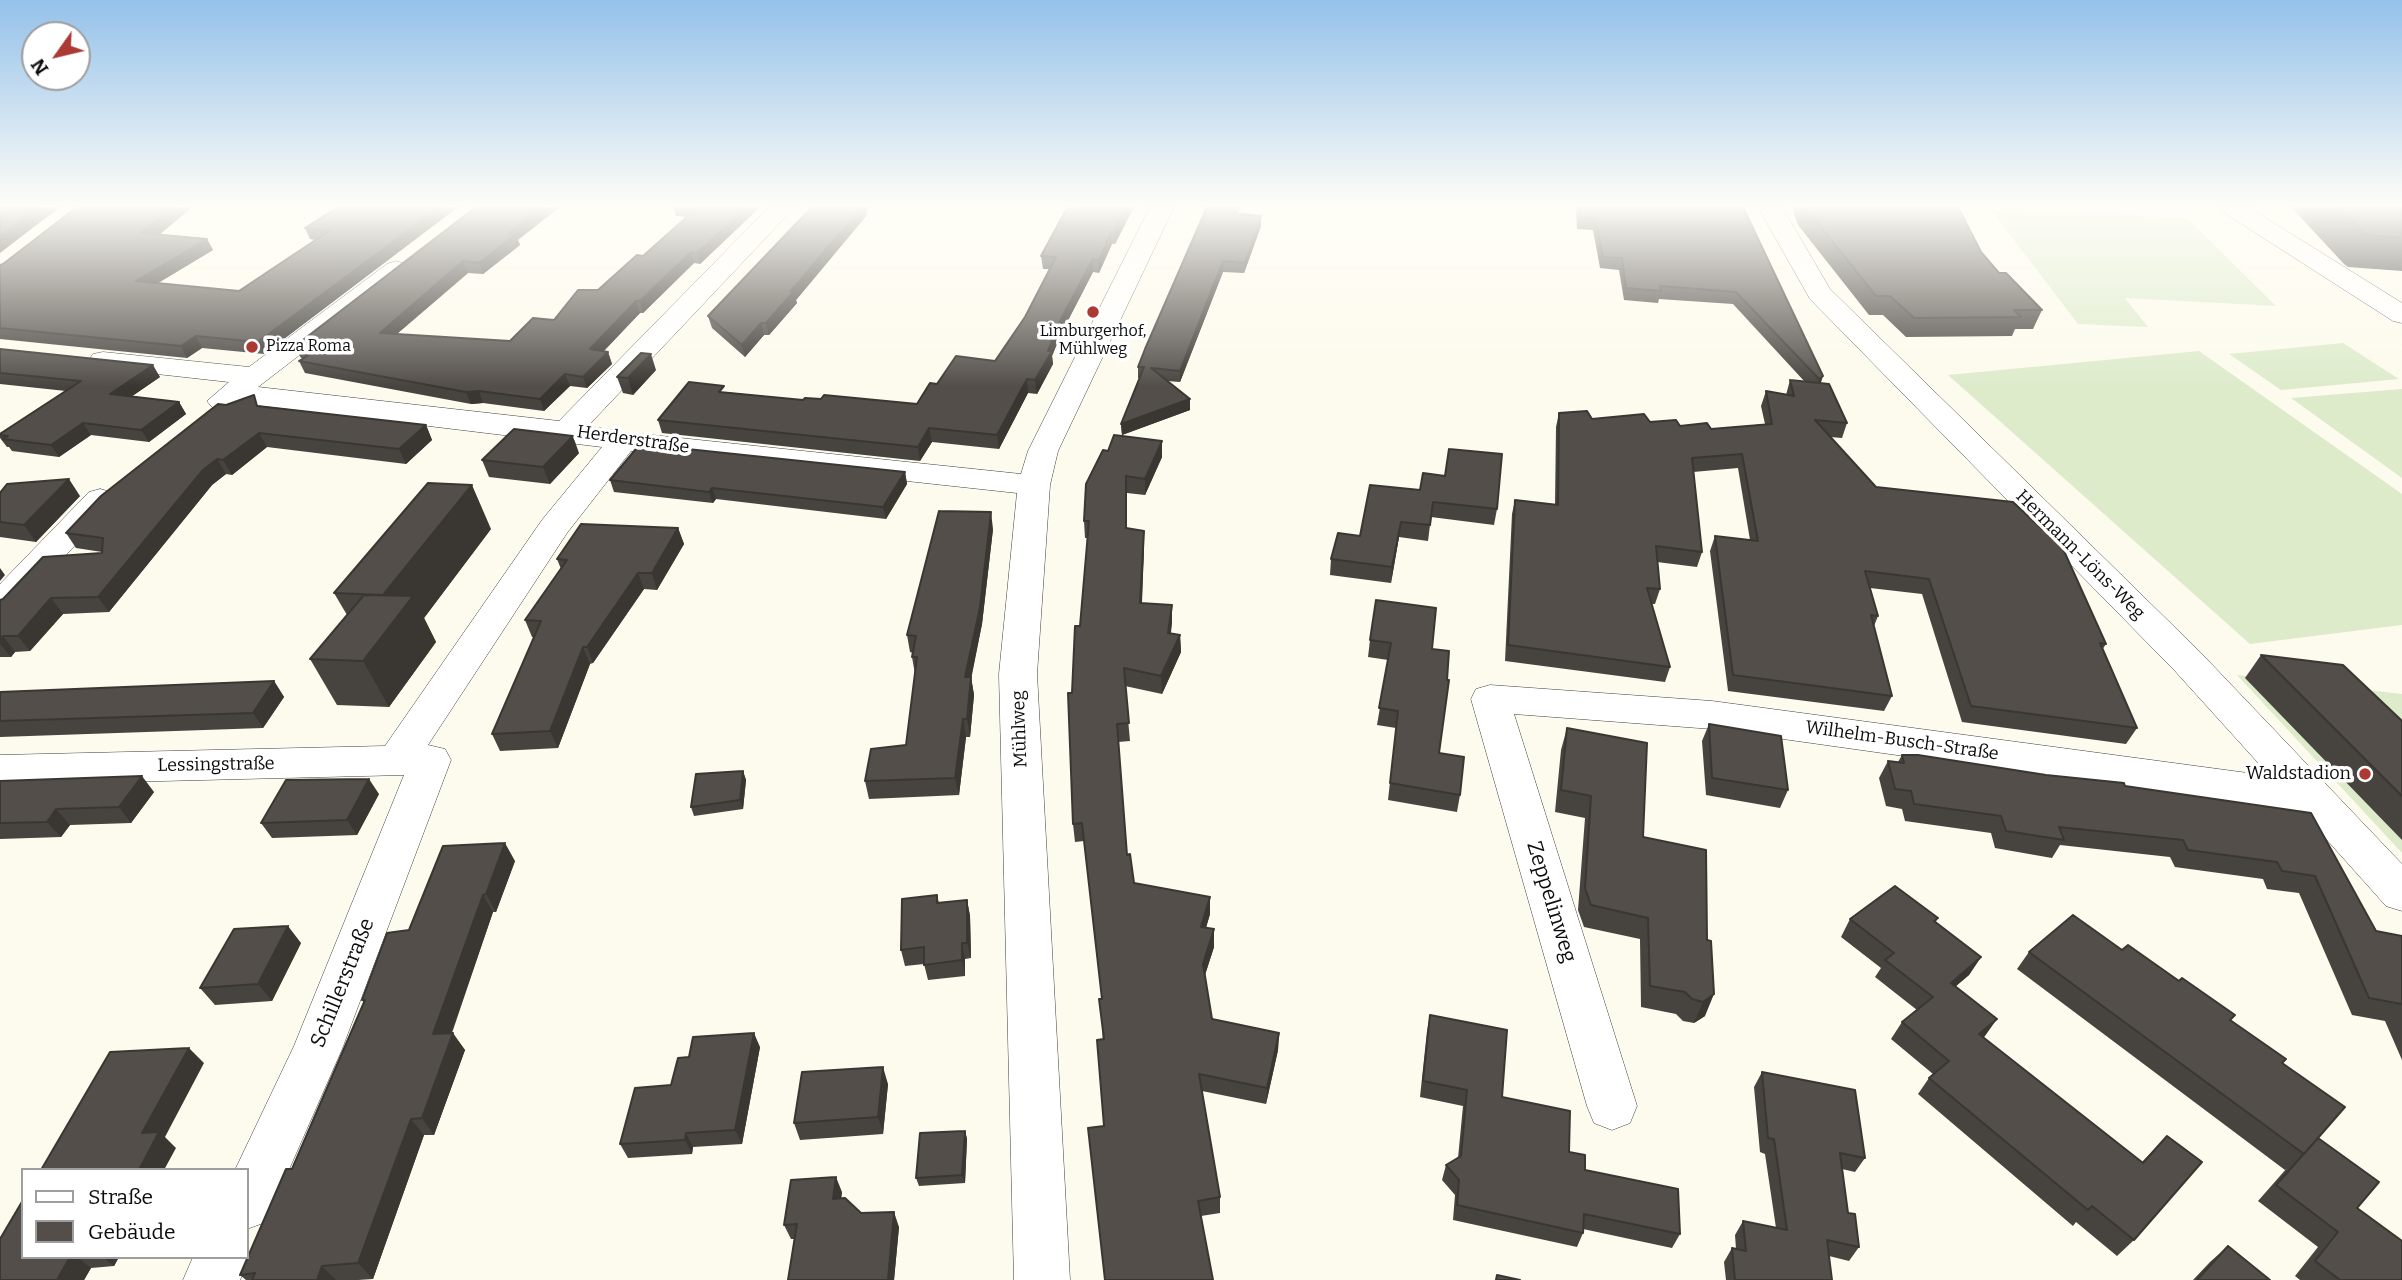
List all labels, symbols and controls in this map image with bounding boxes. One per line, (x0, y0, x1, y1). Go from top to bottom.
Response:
north arrow (21, 21, 91, 91)
text: N (26, 54, 53, 79)
marker: Limburgerhof, Mühlweg (1085, 304, 1101, 320)
place label: Limburgerhof, Mühlweg (1040, 322, 1146, 360)
place label: Pizza Roma (266, 337, 351, 357)
marker: Pizza Roma (244, 339, 260, 355)
street label: Herderstraße (575, 421, 691, 459)
street label: Hermann-Löns-Weg (2011, 486, 2149, 624)
street label: Mühlweg (1008, 690, 1032, 768)
street label: Wilhelm-Busch-Straße (1804, 717, 2000, 765)
street label: Lessingstraße (157, 753, 275, 777)
place label: Waldstadion (2246, 763, 2351, 785)
marker: Waldstadion (2357, 766, 2373, 782)
street label: Zeppelinweg (1521, 838, 1581, 966)
street label: Schillerstraße (306, 915, 380, 1051)
legend (21, 1168, 248, 1259)
text: Straße (88, 1184, 153, 1210)
text: Gebäude (88, 1219, 176, 1245)

